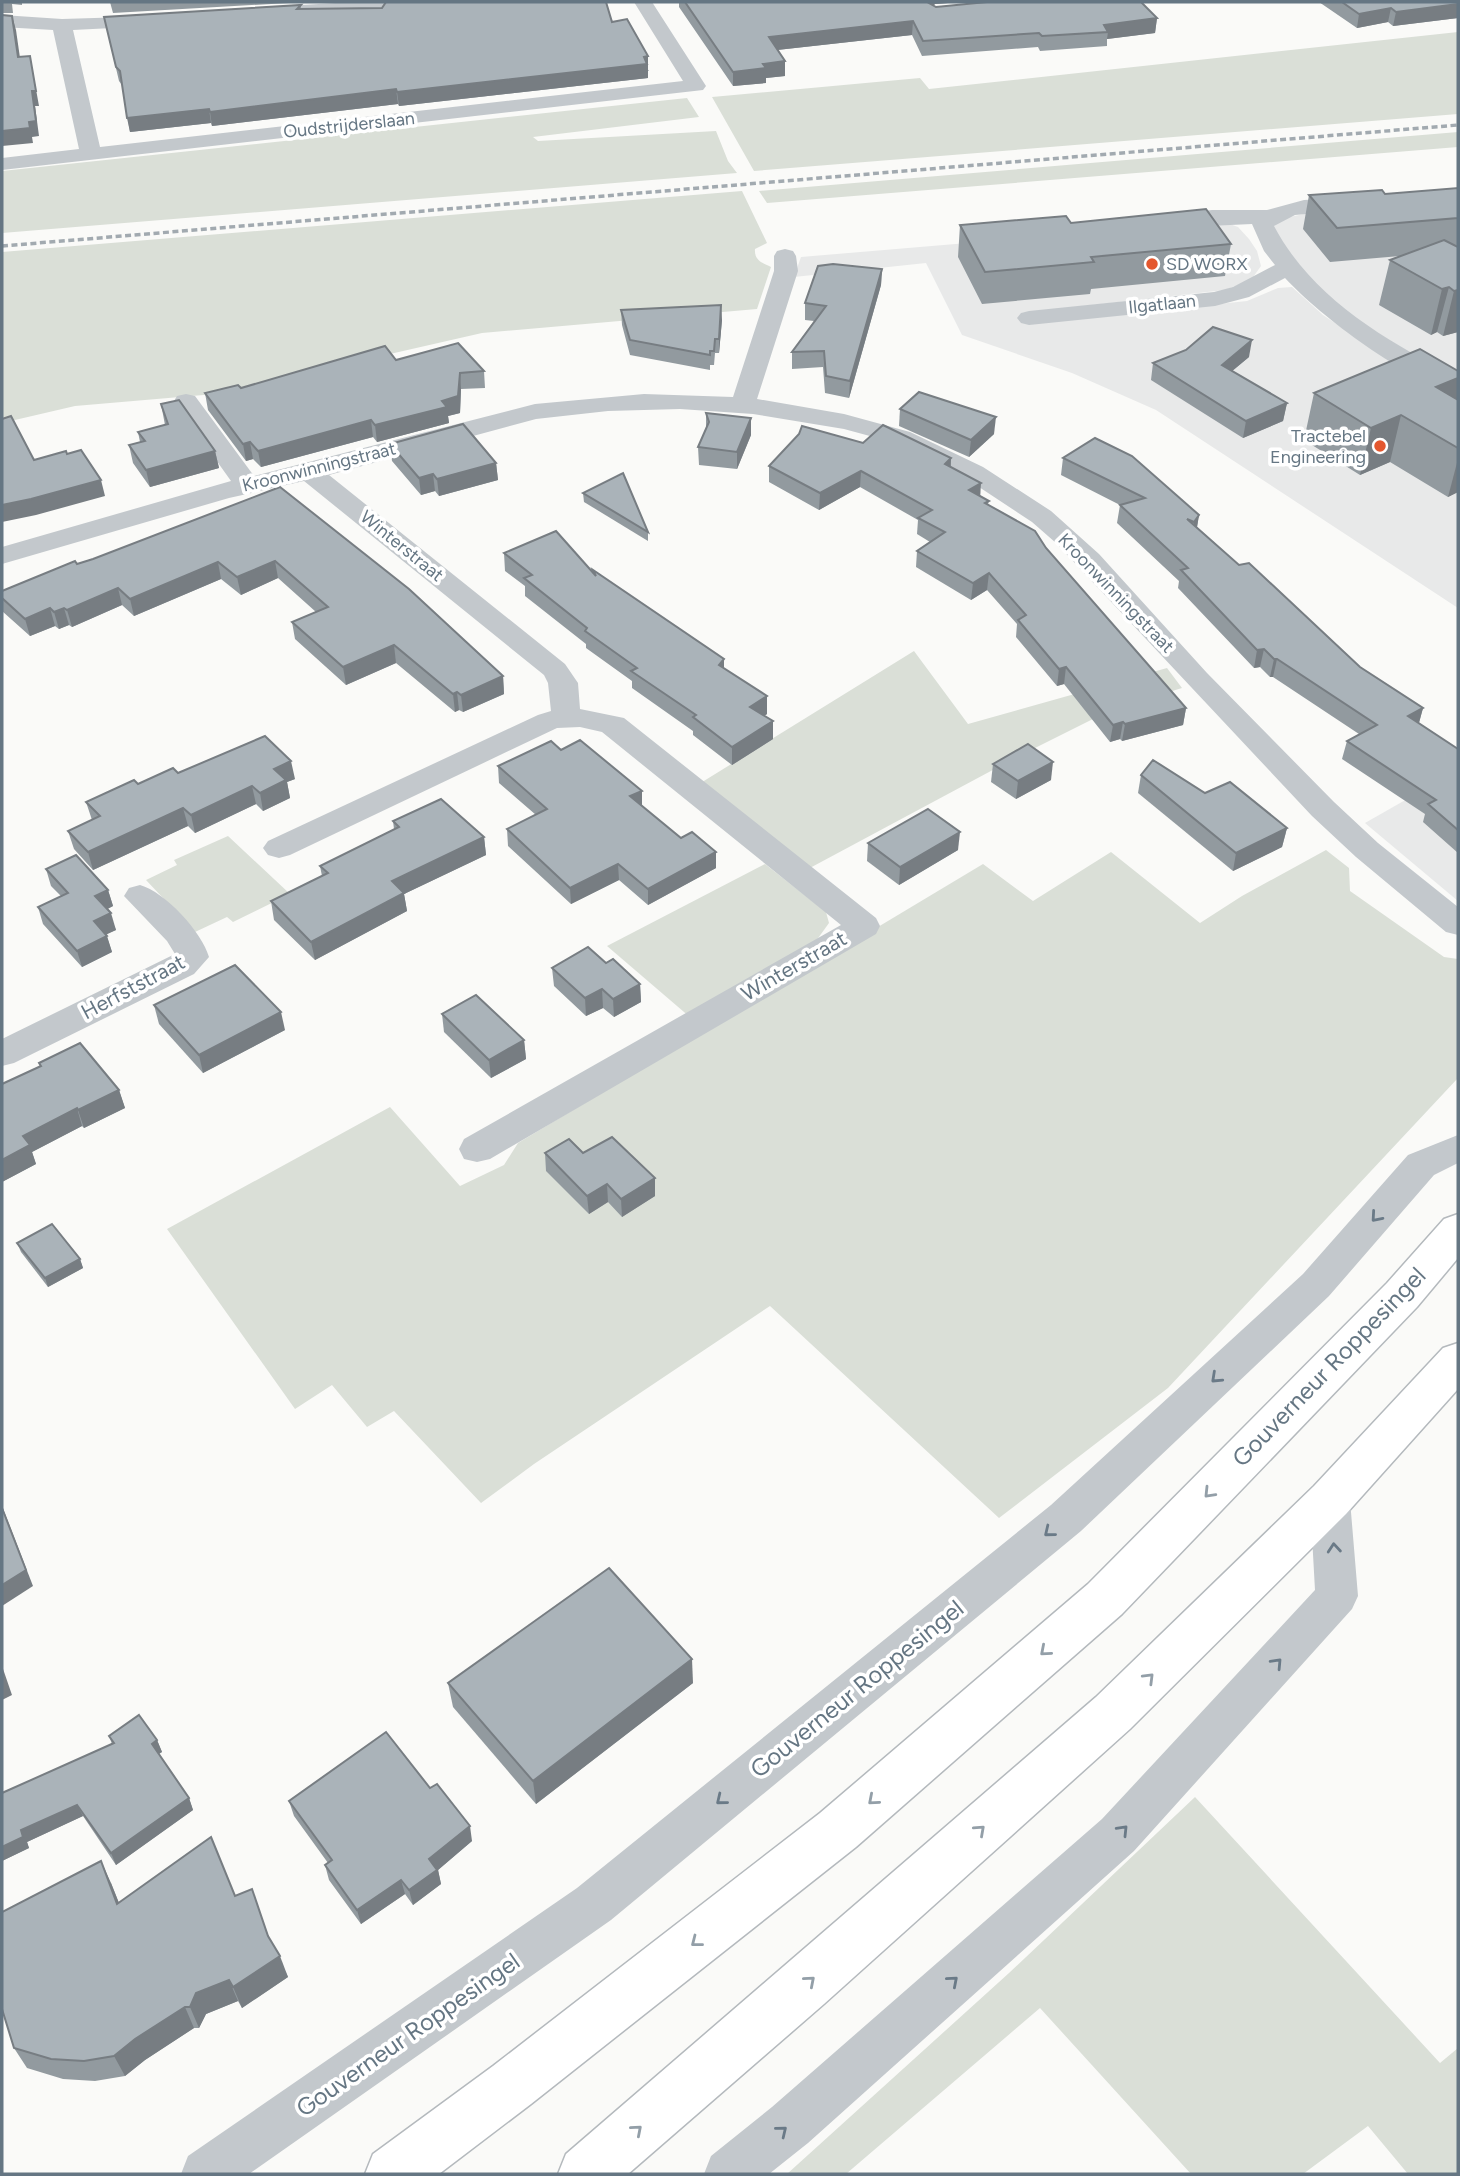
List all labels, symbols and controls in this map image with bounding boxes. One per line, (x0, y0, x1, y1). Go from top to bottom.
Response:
street label: Oudstrijderslaan (282, 107, 416, 143)
place label: SD WORX (1166, 253, 1247, 275)
marker: SD WORX (1144, 256, 1160, 272)
street label: Ilgatlaan (1127, 290, 1197, 318)
place label: Tractebel Engineering (1270, 425, 1366, 468)
street label: Kroonwinningstraat (240, 437, 398, 497)
marker: Tractebel Engineering (1372, 438, 1388, 454)
street label: Winterstraat (356, 506, 448, 586)
street label: Kroonwinningstraat (1053, 529, 1179, 657)
street label: Winterstraat (737, 925, 851, 1006)
street label: Herfststraat (77, 949, 189, 1024)
one-way arrow (1372, 1208, 1384, 1221)
street label: Gouverneur Roppesingel (1226, 1261, 1431, 1472)
one-way arrow (1211, 1369, 1224, 1382)
one-way arrow (1204, 1485, 1217, 1498)
one-way arrow (1044, 1523, 1056, 1536)
one-way arrow (1327, 1542, 1342, 1553)
street label: Gouverneur Roppesingel (744, 1594, 969, 1784)
one-way arrow (1040, 1643, 1053, 1655)
one-way arrow (1269, 1658, 1281, 1671)
one-way arrow (1140, 1673, 1153, 1686)
one-way arrow (716, 1792, 729, 1804)
one-way arrow (868, 1792, 881, 1804)
one-way arrow (1114, 1825, 1127, 1838)
one-way arrow (972, 1826, 985, 1839)
one-way arrow (691, 1933, 703, 1946)
street label: Gouverneur Roppesingel (290, 1946, 525, 2123)
one-way arrow (802, 1977, 815, 1989)
one-way arrow (945, 1977, 958, 1989)
one-way arrow (629, 2126, 642, 2138)
one-way arrow (774, 2127, 786, 2140)

